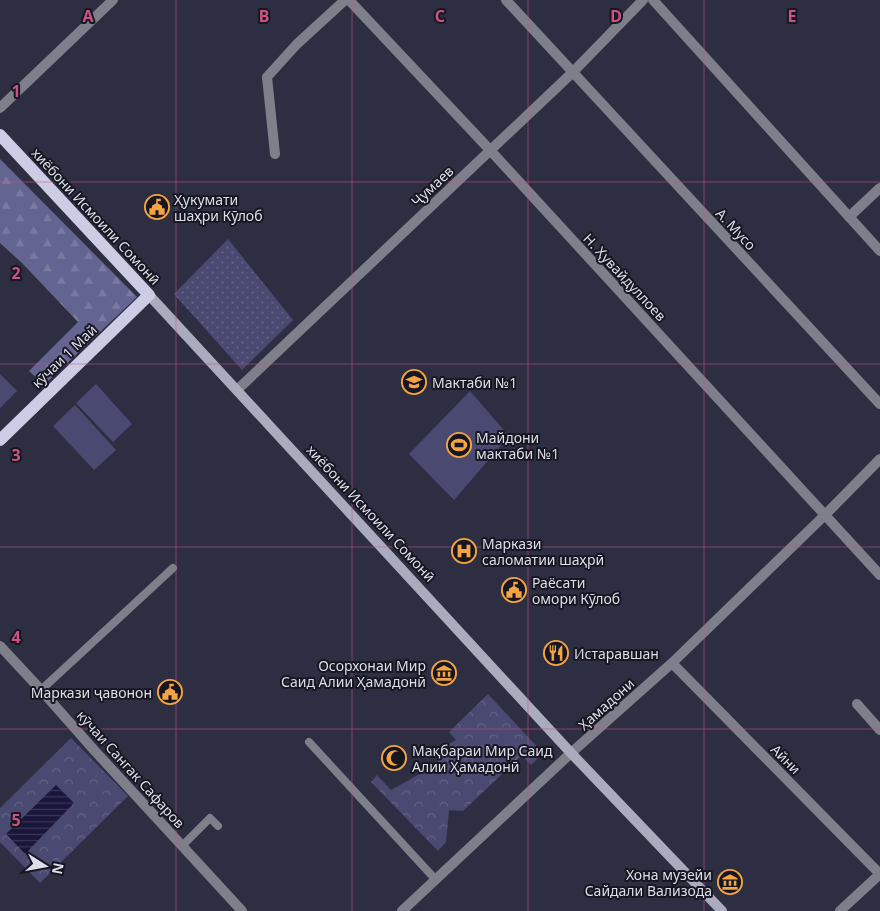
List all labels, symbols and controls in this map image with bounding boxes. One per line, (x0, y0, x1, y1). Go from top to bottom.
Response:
text: A (82, 5, 94, 27)
text: B (259, 5, 269, 27)
text: C (435, 5, 445, 27)
text: D (610, 5, 622, 27)
text: E (788, 5, 797, 27)
text: 1 (11, 80, 21, 102)
street label: хиёбони Исмоили Сомонӣ (27, 143, 165, 289)
street label: Ҷумаев (407, 161, 457, 211)
place label: Ҳукумати шаҳри Кӯлоб (174, 190, 263, 225)
public building icon: Ҳукумати шаҳри Кӯлоб (144, 194, 170, 220)
street label: А. Мусо (712, 204, 760, 254)
street label: Н. Ҳувайдуллоев (579, 229, 671, 325)
text: 2 (11, 262, 21, 284)
street label: кӯчаи 1 Май (27, 320, 101, 392)
school or university icon: Мактаби №1 (401, 369, 427, 395)
place label: Мактаби №1 (432, 373, 517, 392)
place label: Майдони мактаби №1 (476, 428, 559, 463)
sports icon: Майдони мактаби №1 (446, 432, 472, 458)
street label: хиёбони Исмоили Сомонӣ (302, 440, 440, 586)
text: 3 (11, 444, 21, 466)
place label: Маркази саломатии шаҳрӣ (482, 534, 604, 569)
hospital icon: Маркази саломатии шаҳрӣ (451, 538, 477, 564)
place label: Раёсати омори Кӯлоб (532, 573, 620, 608)
public building icon: Раёсати омори Кӯлоб (501, 577, 527, 603)
text: 4 (11, 626, 21, 648)
restaurant icon: Истаравшан (543, 640, 569, 666)
place label: Истаравшан (574, 644, 659, 663)
place label: Осорхонаи Мир Саид Алии Ҳамадонӣ (281, 656, 426, 691)
museum icon: Осорхонаи Мир Саид Алии Ҳамадонӣ (431, 660, 457, 686)
street label: Ҳамадони (574, 674, 638, 734)
public building icon: Маркази ҷавонон (157, 679, 183, 705)
place label: Маркази ҷавонон (31, 683, 152, 702)
street label: кӯчаи Сангак Сафаров (73, 706, 189, 832)
street label: Айни (767, 740, 805, 778)
place label: Мақбараи Мир Саид Алии Ҳамадонӣ (412, 741, 553, 776)
mosque icon: Мақбараи Мир Саид Алии Ҳамадонӣ (381, 745, 407, 771)
text: 5 (11, 809, 21, 831)
north arrow (20, 841, 70, 891)
text: N (48, 861, 69, 876)
place label: Хона музейи Сайдали Вализода (585, 865, 712, 900)
museum icon: Хона музейи Сайдали Вализода (717, 869, 743, 895)

